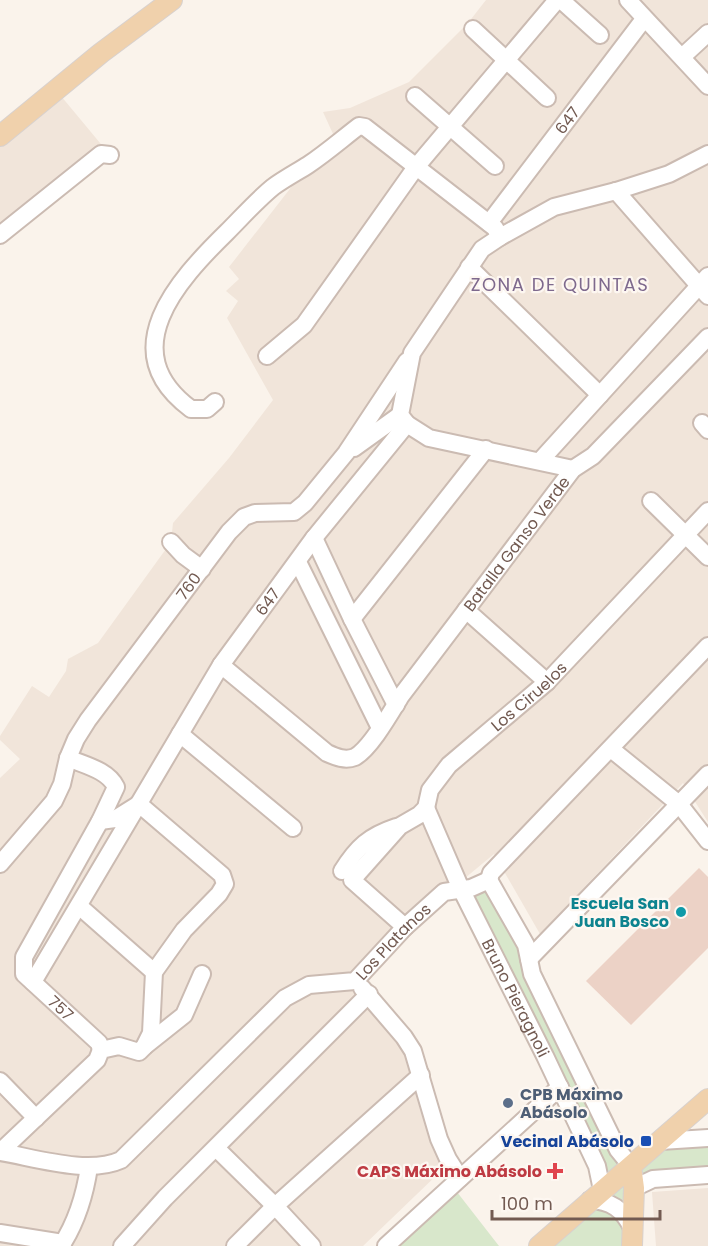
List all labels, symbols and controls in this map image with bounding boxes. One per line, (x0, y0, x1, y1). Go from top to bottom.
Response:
street label: 647 (549, 102, 585, 139)
district label: ZONA DE QUINTAS (471, 272, 649, 297)
street label: Batalla Ganso Verde (458, 471, 575, 616)
street label: 760 (171, 568, 206, 605)
street label: 647 (250, 583, 285, 620)
street label: Los Ciruelos (486, 657, 572, 736)
place label: Escuela San Juan Bosco (571, 892, 669, 933)
street label: Los Platanos (350, 898, 436, 985)
marker: Escuela San Juan Bosco (674, 905, 688, 919)
street label: Bruno Pieragnoli (476, 935, 555, 1061)
street label: 757 (43, 990, 79, 1026)
place label: CPB Máximo Abásolo (520, 1083, 623, 1124)
marker: CPB Máximo Abásolo (501, 1096, 515, 1110)
place label: Vecinal Abásolo (501, 1130, 634, 1153)
marker: Vecinal Abásolo (639, 1134, 653, 1148)
place label: CAPS Máximo Abásolo (357, 1160, 542, 1183)
marker: CAPS Máximo Abásolo (546, 1162, 564, 1180)
scale bar (492, 1183, 660, 1221)
text: 100 m (501, 1191, 553, 1216)

